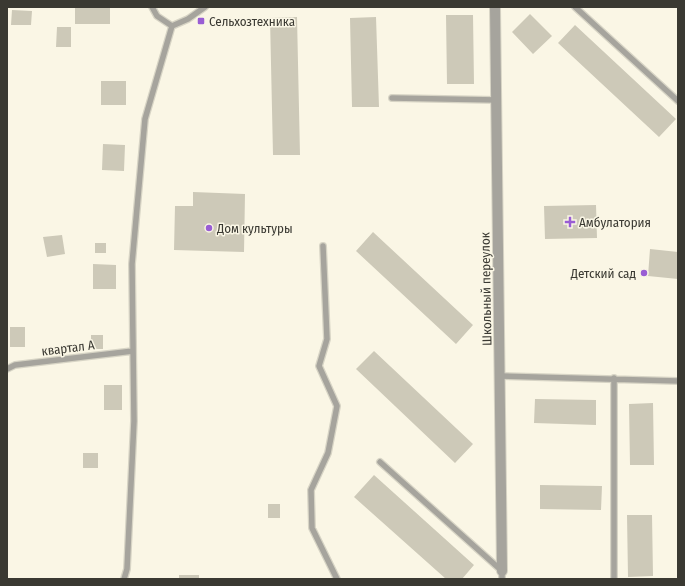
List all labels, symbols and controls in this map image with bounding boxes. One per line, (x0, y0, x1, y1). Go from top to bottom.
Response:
place label: Сельхозтехника (209, 14, 295, 29)
marker: Сельхозтехника (196, 16, 206, 26)
place label: Амбулатория (579, 215, 651, 230)
marker: Амбулатория (564, 216, 576, 228)
place label: Дом культуры (216, 221, 293, 236)
marker: Дом культуры (204, 223, 214, 233)
street label: Школьный переулок (478, 232, 494, 346)
place label: Детский сад (570, 266, 636, 281)
marker: Детский сад (639, 268, 649, 278)
street label: квартал А (41, 337, 96, 359)

